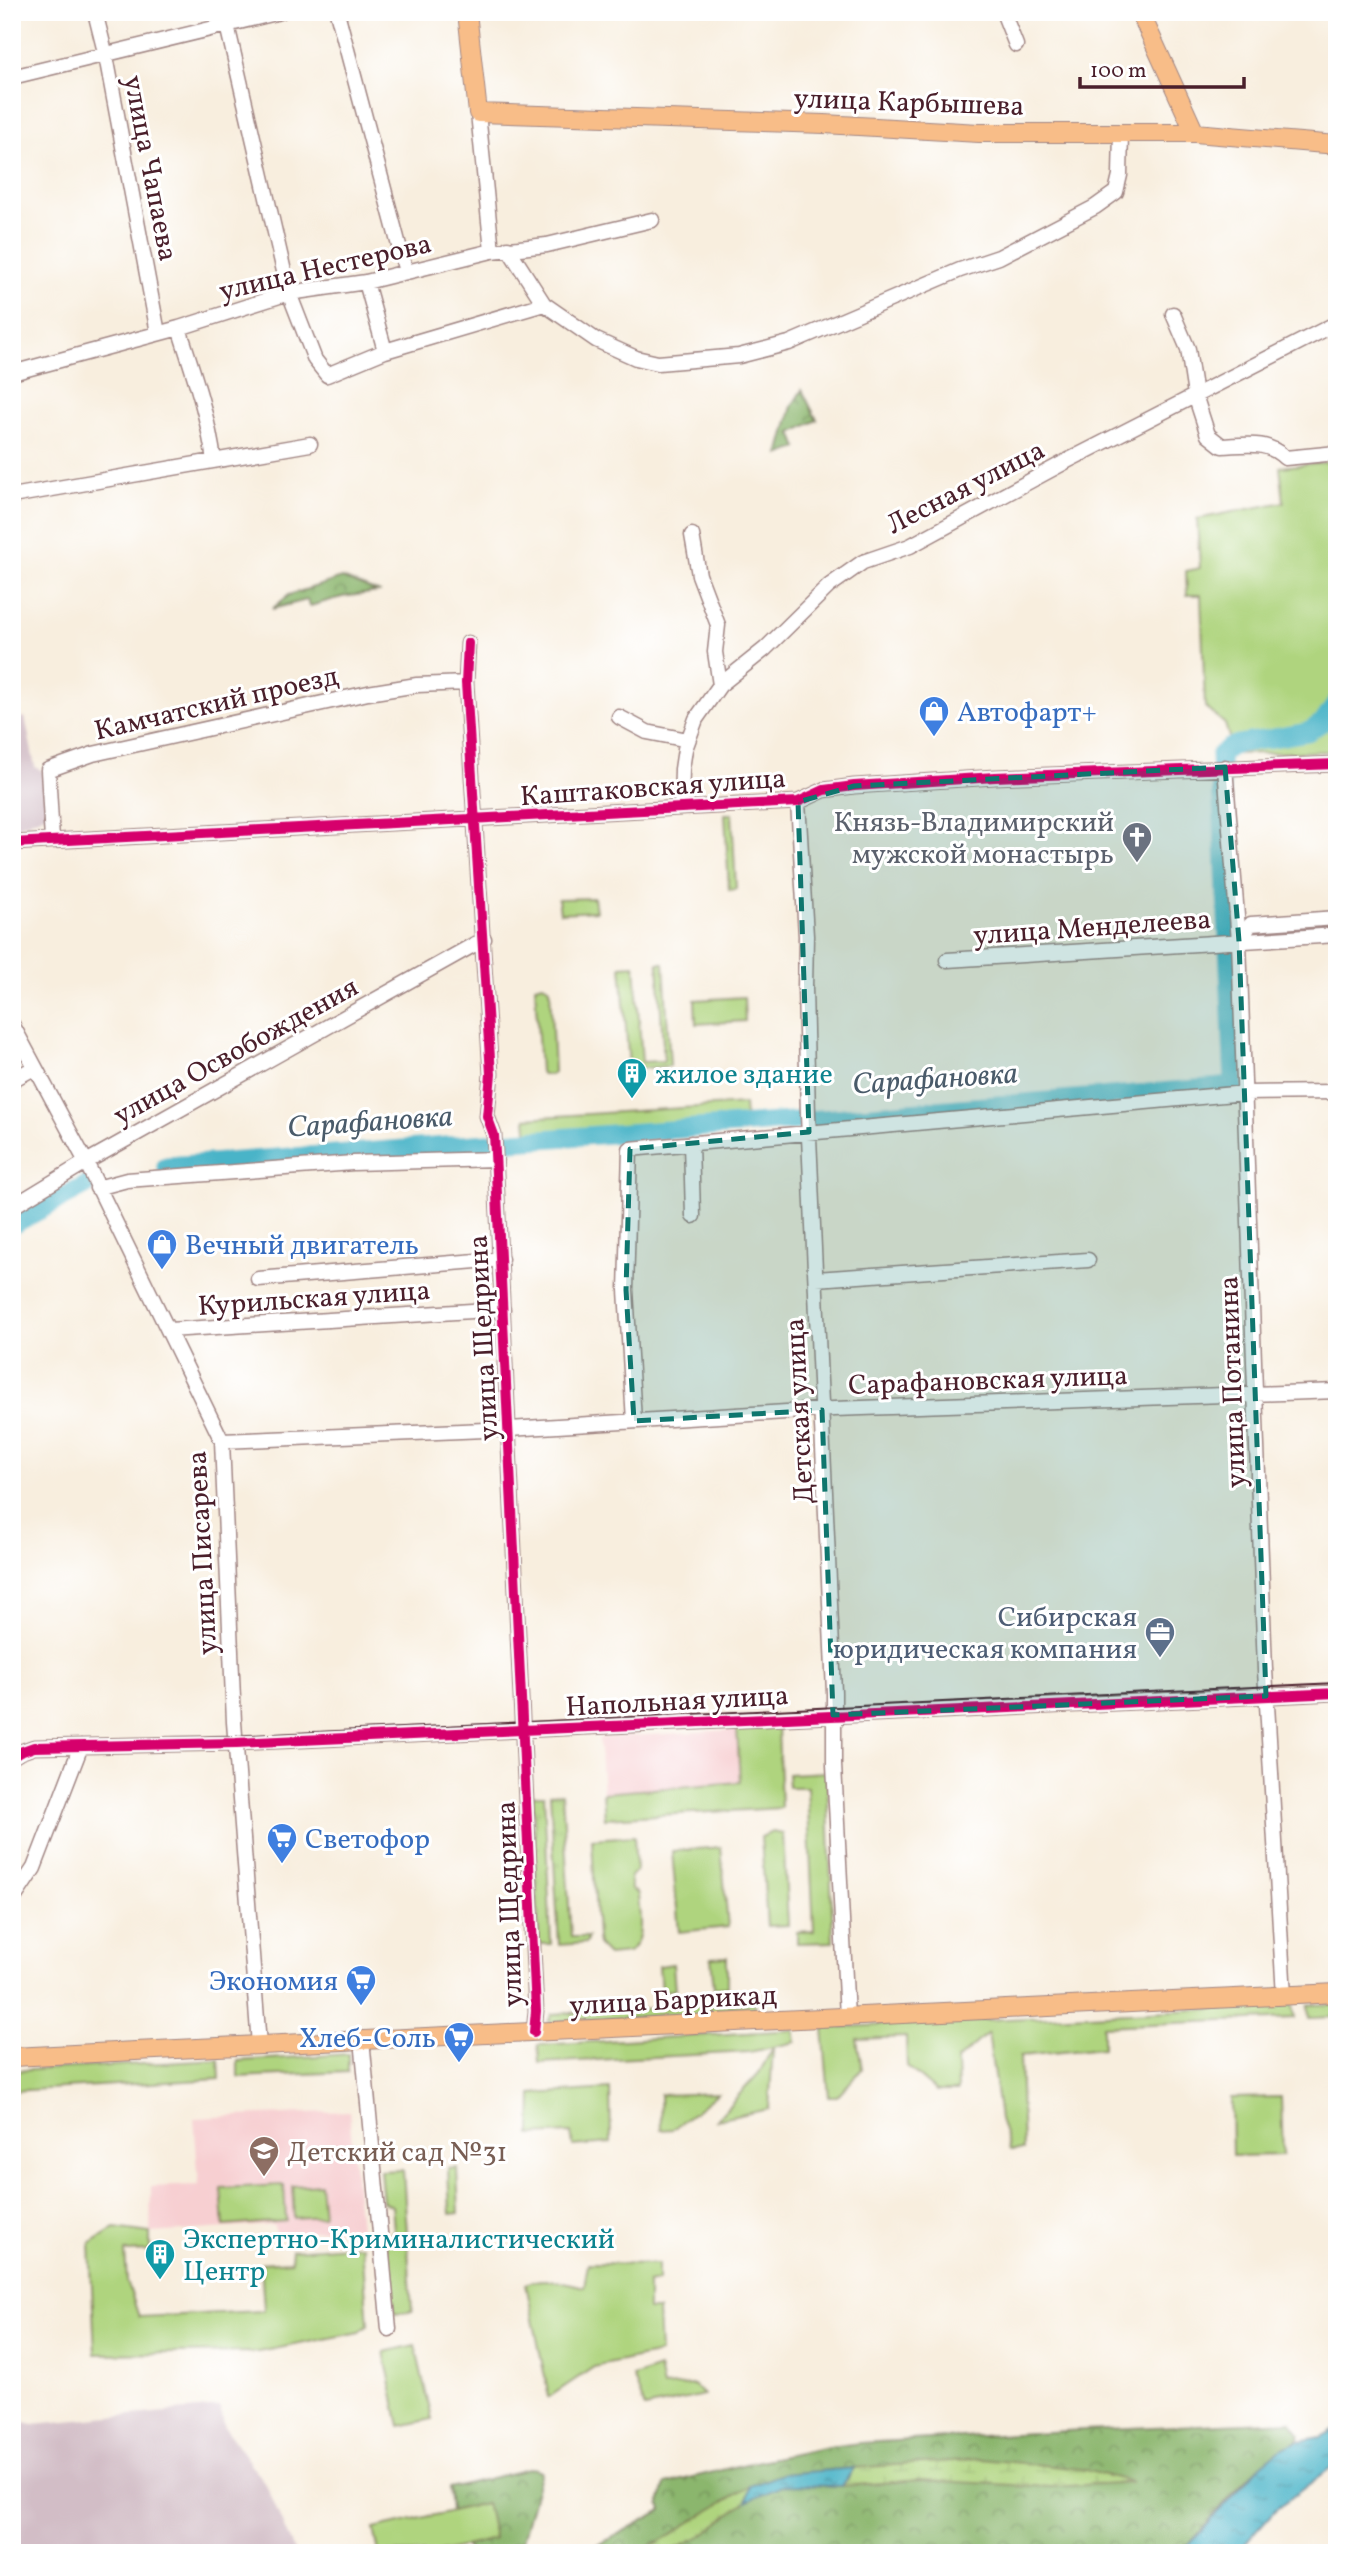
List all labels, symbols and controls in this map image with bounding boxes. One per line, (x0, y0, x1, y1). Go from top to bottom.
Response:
scale bar (1080, 46, 1244, 90)
text: 100 m (1090, 57, 1147, 86)
street label: улица Чапаева (112, 72, 187, 265)
street label: улица Карбышева (793, 80, 1025, 127)
street label: улица Нестерова (215, 225, 436, 312)
street label: Лесная улица (880, 432, 1052, 545)
street label: Камчатский проезд (91, 657, 343, 751)
shop icon: Автофарт+ (917, 694, 951, 738)
place label: Автофарт+ (957, 694, 1097, 733)
street label: Каштаковская улица (519, 760, 787, 817)
place label: Князь-Владимирский мужской монастырь (833, 804, 1114, 875)
church icon: Князь-Владимирский мужской монастырь (1120, 820, 1154, 864)
street label: улица Менделеева (972, 901, 1212, 956)
street label: улица Освобождения (107, 969, 366, 1136)
water label: Сарафановка (851, 1053, 1019, 1107)
building icon: жилое здание (615, 1056, 649, 1100)
place label: жилое здание (655, 1056, 833, 1095)
water label: Сарафановка (286, 1096, 454, 1150)
shop icon: Вечный двигатель (145, 1227, 179, 1271)
place label: Вечный двигатель (185, 1227, 419, 1266)
street label: улица Щедрина (460, 1234, 509, 1442)
street label: Курильская улица (197, 1272, 432, 1327)
street label: улица Потанина (1210, 1275, 1257, 1489)
street label: Детская улица (776, 1317, 825, 1505)
street label: Сарафановская улица (848, 1357, 1129, 1406)
street label: улица Писарева (179, 1450, 228, 1656)
place label: Сибирская юридическая компания (833, 1599, 1137, 1670)
office icon: Сибирская юридическая компания (1143, 1615, 1177, 1659)
street label: Напольная улица (565, 1677, 790, 1728)
street label: улица Щедрина (487, 1800, 534, 2008)
supermarket icon: Светофор (265, 1821, 299, 1865)
place label: Светофор (305, 1821, 430, 1860)
place label: Экономия (209, 1963, 338, 2002)
supermarket icon: Экономия (344, 1963, 378, 2007)
street label: улица Баррикад (568, 1977, 778, 2026)
place label: Хлеб-Соль (299, 2020, 436, 2059)
supermarket icon: Хлеб-Соль (442, 2020, 476, 2064)
school or university icon: Детский сад №31 (247, 2134, 281, 2178)
place label: Детский сад №31 (287, 2134, 507, 2173)
place label: Экспертно-Криминалистический Центр (183, 2221, 615, 2292)
building icon: Экспертно-Криминалистический Центр (143, 2237, 177, 2281)

